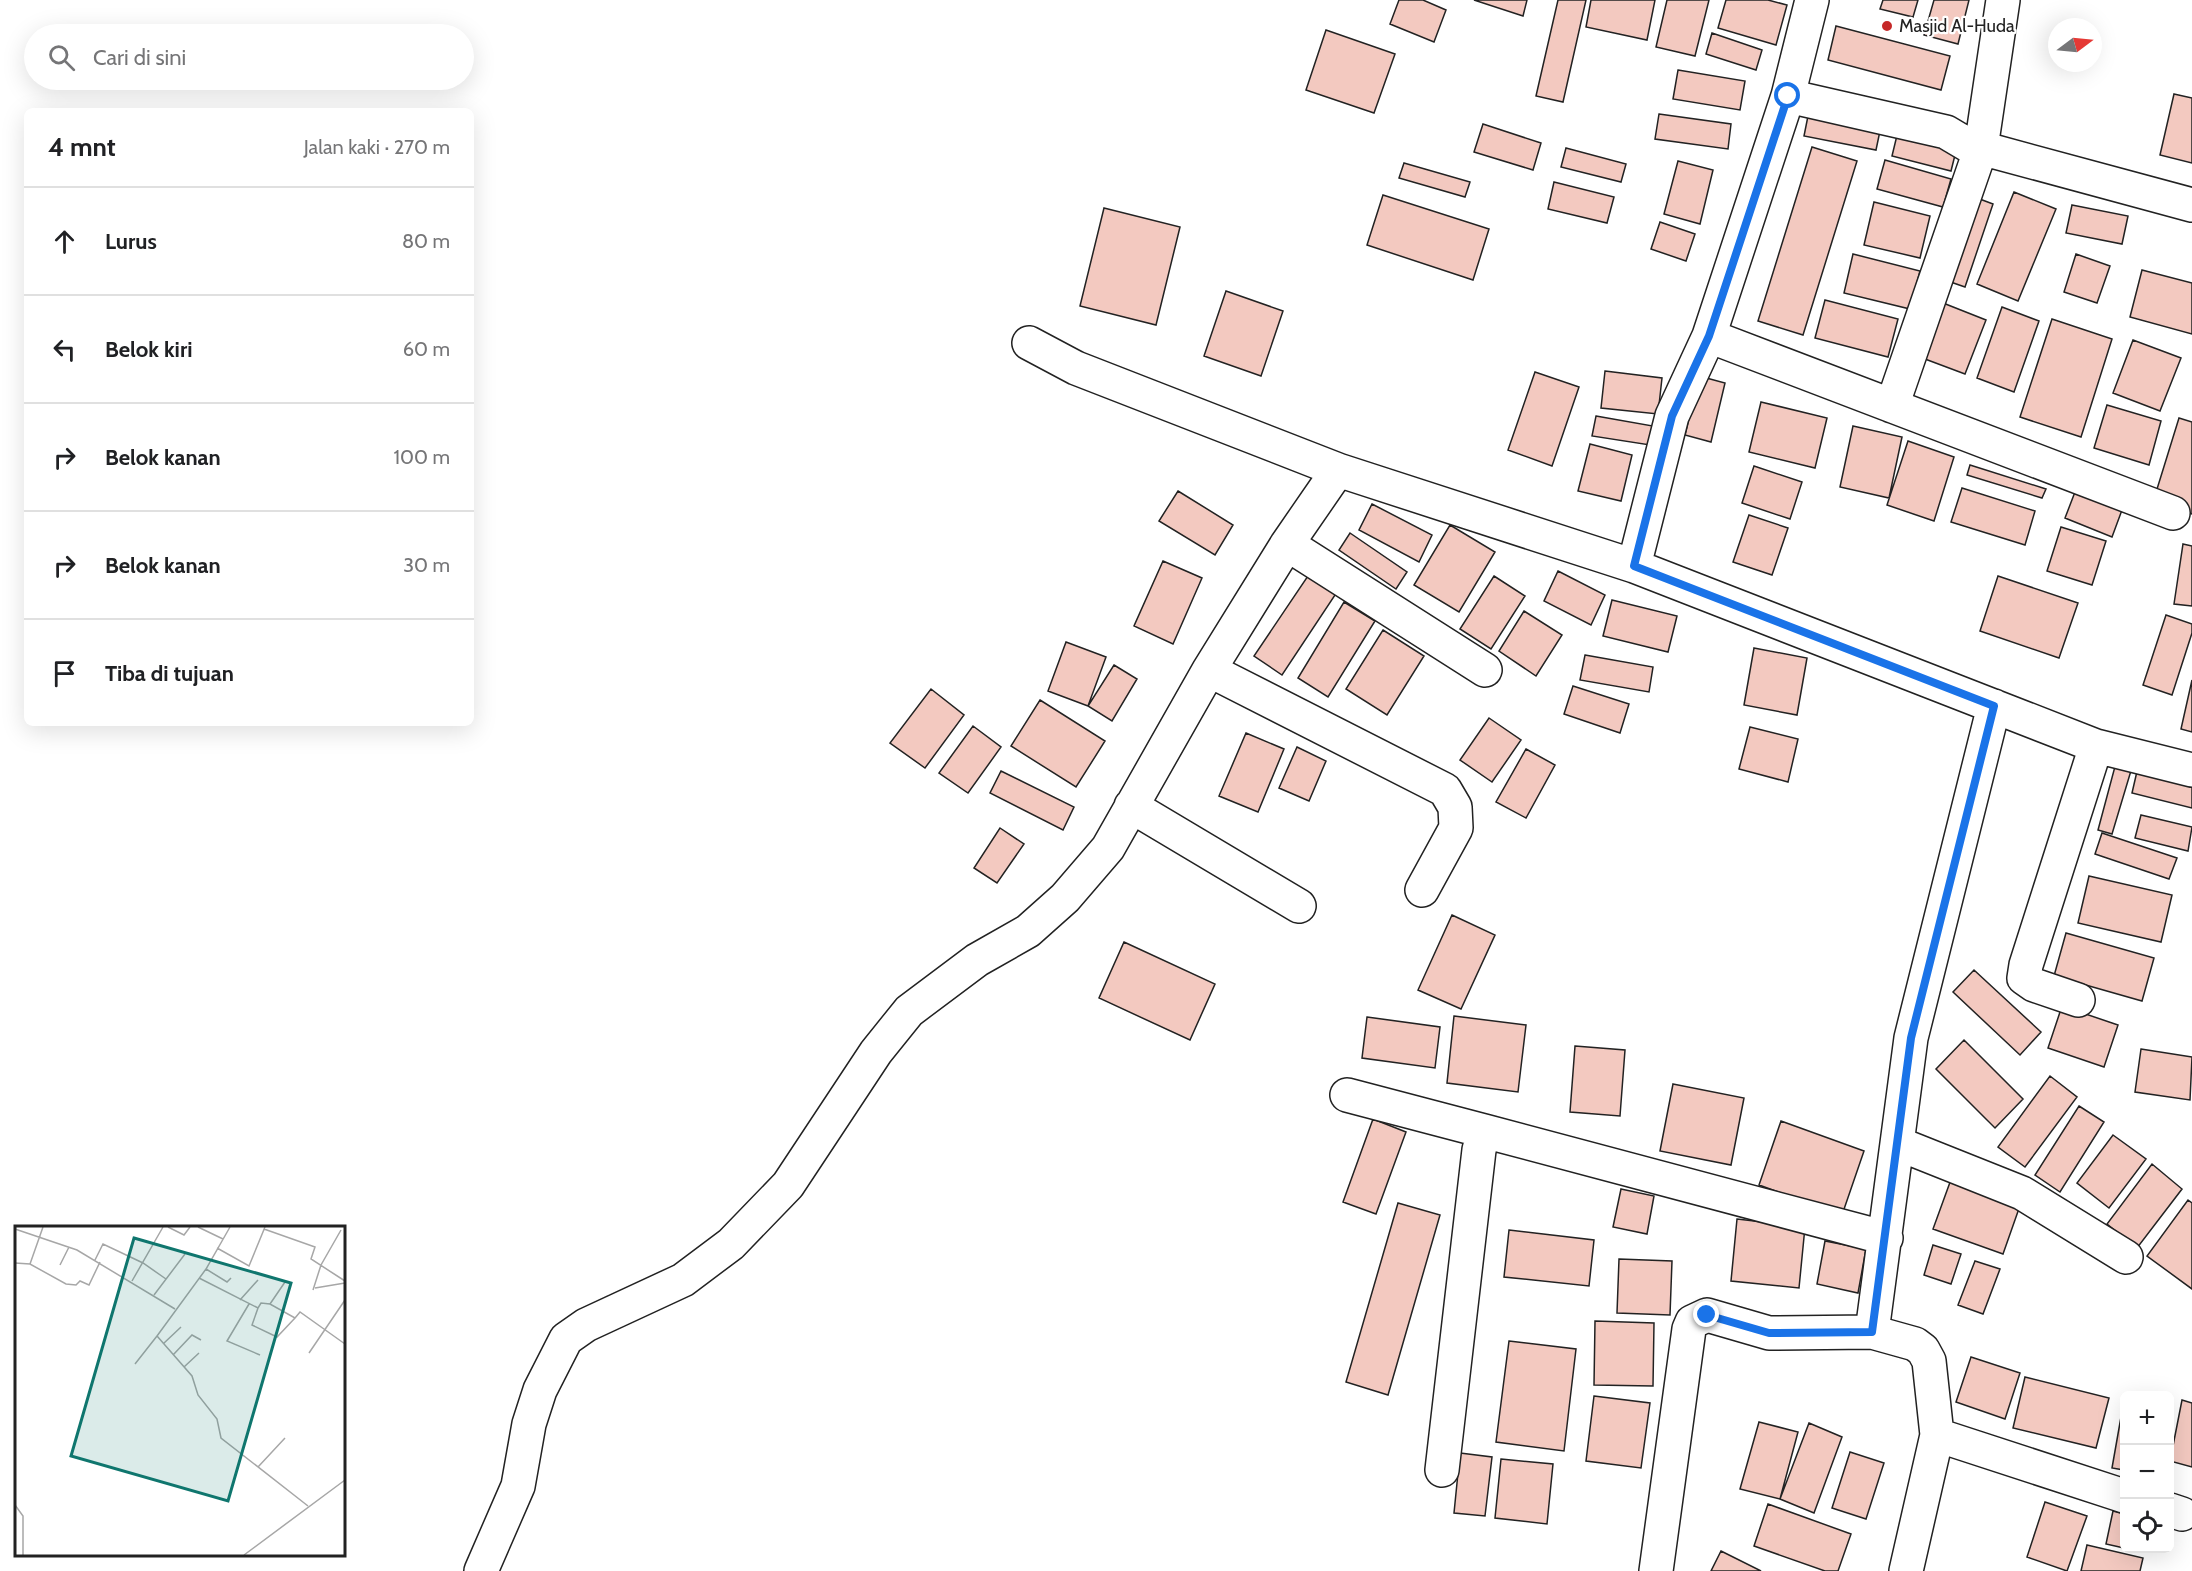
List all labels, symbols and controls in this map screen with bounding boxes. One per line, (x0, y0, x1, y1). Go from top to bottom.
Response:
place label: Masjid Al-Huda (1899, 15, 2015, 37)
north arrow (2048, 18, 2102, 72)
marker: Masjid Al-Huda (1880, 19, 1894, 33)
search box (24, 24, 474, 90)
icon: search (45, 41, 78, 74)
text: Cari di sini (93, 44, 186, 71)
route start (1774, 82, 1800, 108)
text: 4 mnt (48, 131, 116, 163)
text: Jalan kaki · 270 m (304, 135, 450, 159)
icon: ahead (48, 225, 81, 258)
text: Lurus (105, 228, 157, 255)
text: 80 m (402, 229, 450, 253)
icon: left (48, 333, 81, 366)
text: Belok kiri (105, 336, 192, 363)
text: 60 m (403, 337, 450, 361)
icon: right (48, 441, 81, 474)
text: Belok kanan (105, 444, 221, 471)
text: 100 m (394, 445, 450, 469)
icon: right (48, 549, 81, 582)
text: Belok kanan (105, 552, 221, 579)
text: 30 m (403, 553, 450, 577)
icon: arrive (48, 657, 81, 690)
text: Tiba di tujuan (105, 660, 234, 687)
inset map (15, 1226, 345, 1556)
route end (1693, 1301, 1719, 1327)
map controls (2120, 1391, 2174, 1553)
button: + (2120, 1391, 2174, 1445)
button: − (2120, 1445, 2174, 1499)
button: locate (2120, 1499, 2174, 1553)

